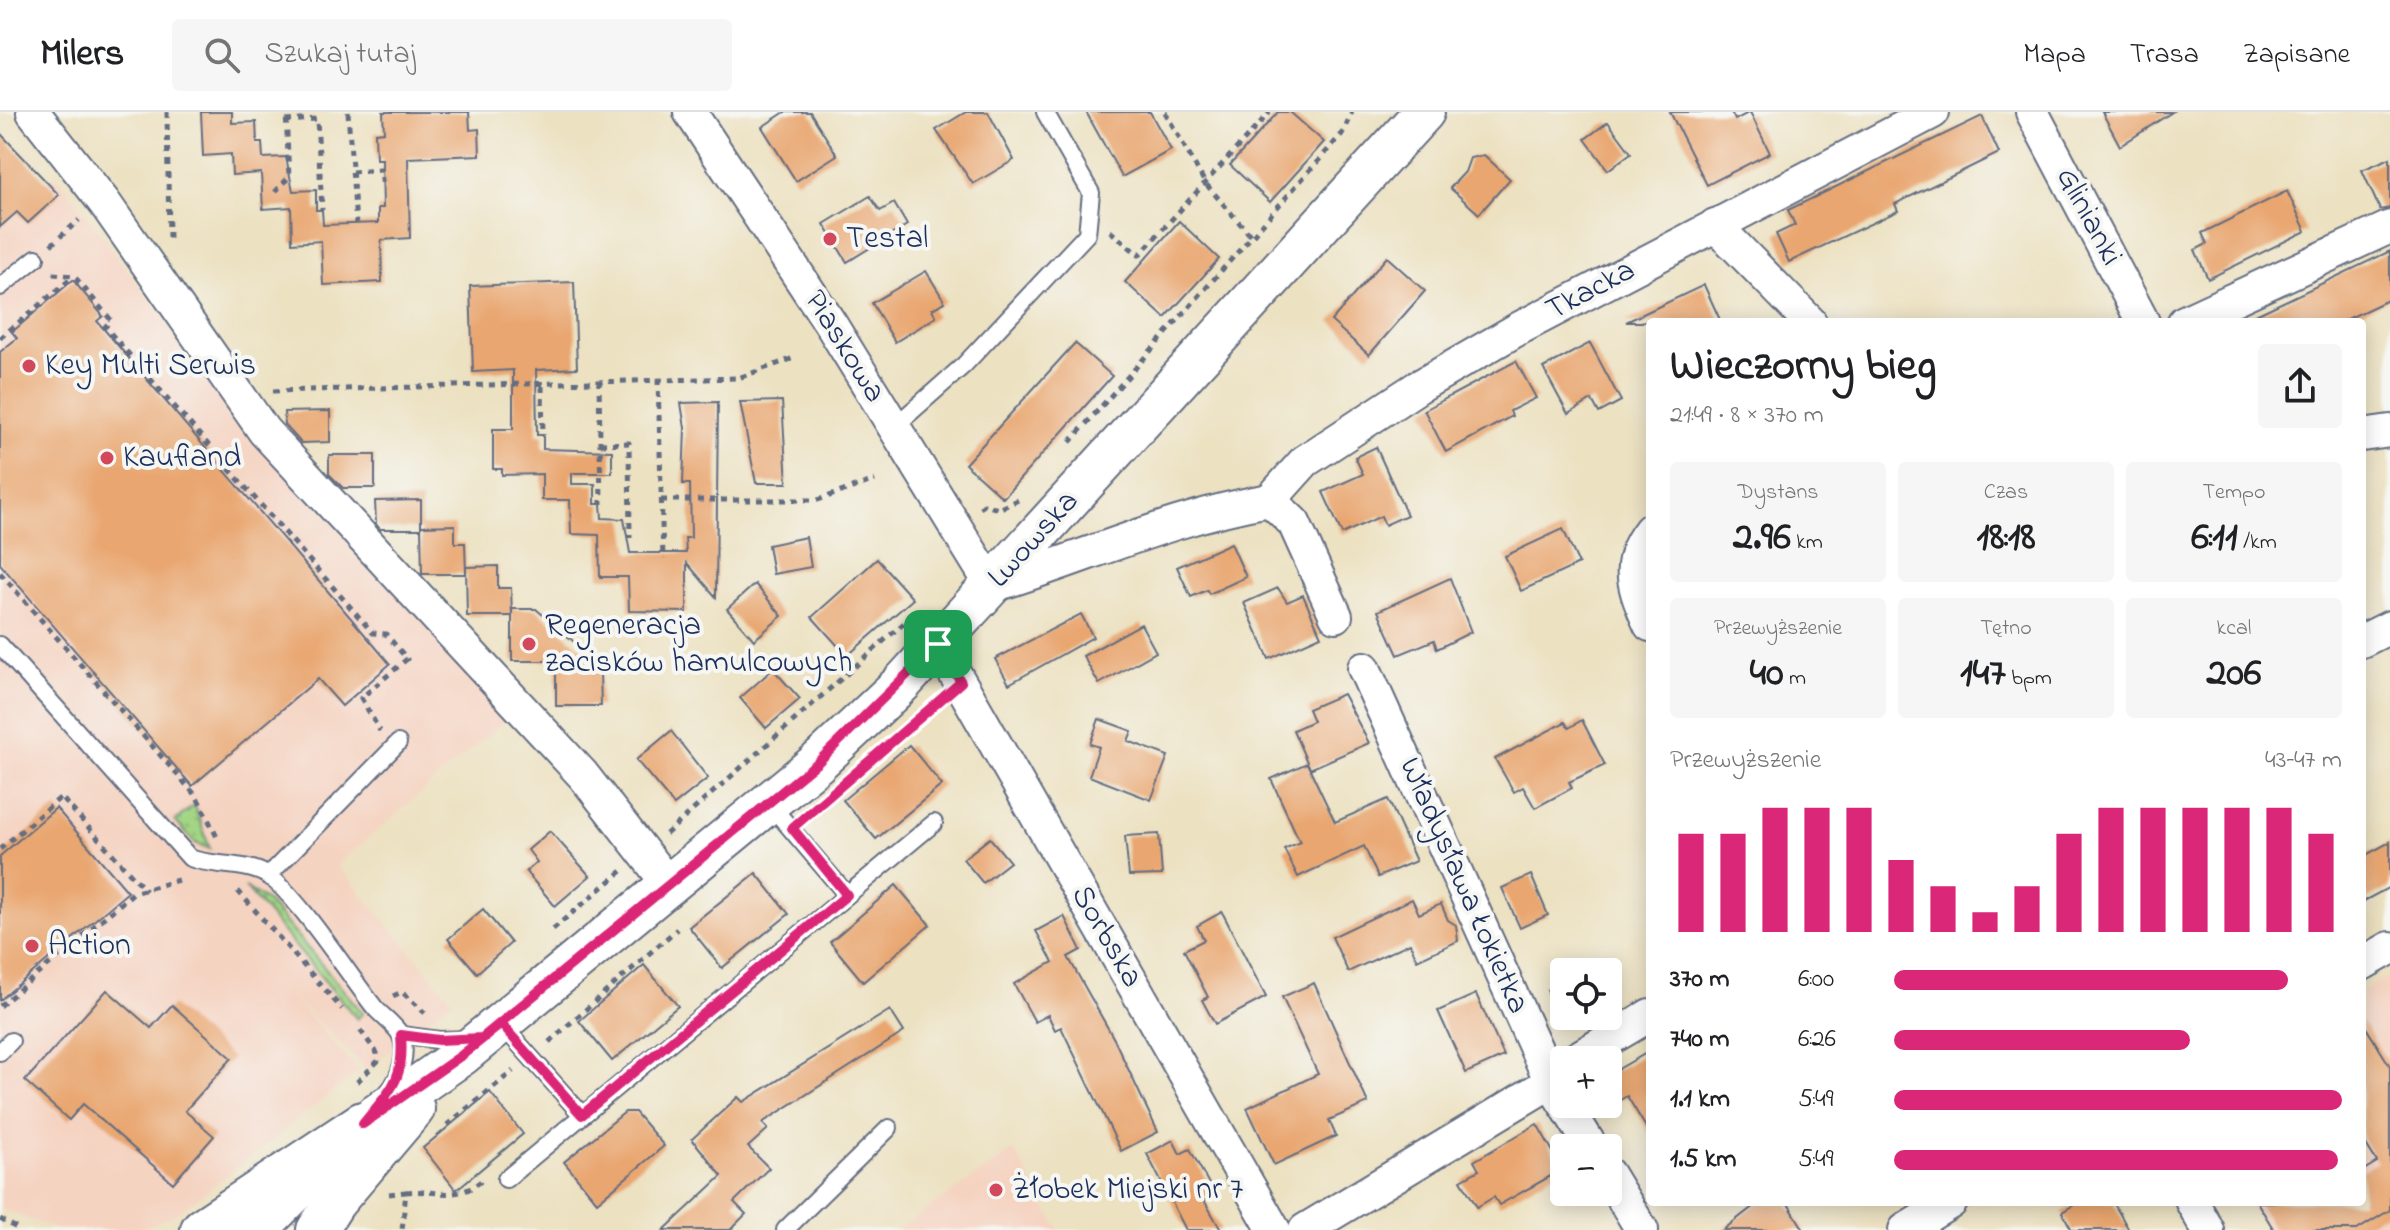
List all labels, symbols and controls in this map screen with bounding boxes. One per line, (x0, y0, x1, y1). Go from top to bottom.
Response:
search box (172, 19, 732, 91)
text: Milers (40, 27, 124, 83)
icon: search (200, 33, 244, 77)
text: Szukaj tutaj (264, 33, 416, 77)
text: Mapa (2023, 35, 2086, 76)
text: Trasa (2130, 35, 2199, 76)
text: Zapisane (2243, 35, 2350, 76)
street label: Glinianki (2042, 159, 2134, 275)
place label: Testal (846, 216, 928, 263)
marker: Testal (821, 230, 839, 248)
street label: Tkacka (1538, 248, 1644, 334)
street label: Piaskowa (791, 282, 897, 412)
text: Wieczorny bieg (1670, 335, 1936, 399)
place label: Key Multi Serwis (45, 343, 256, 390)
button: share (2258, 344, 2342, 428)
marker: Key Multi Serwis (20, 357, 38, 375)
text: 21:49 · 8 × 370 m (1670, 397, 1824, 435)
place label: Kaufland (123, 435, 241, 482)
marker: Kaufland (98, 449, 116, 467)
text: Dystans (1738, 477, 1818, 509)
text: Czas (1984, 477, 2028, 509)
text: Tempo (2203, 477, 2265, 509)
street label: Lwowska (977, 481, 1091, 599)
text: 2.96 (1733, 509, 1791, 568)
text: 18:18 (1977, 509, 2035, 568)
text: 6:11 (2191, 509, 2238, 568)
text: km (1791, 527, 1823, 559)
text: /km (2238, 527, 2277, 559)
place label: Regeneracja zacisków hamulcowych (545, 603, 853, 687)
pin (904, 610, 972, 678)
text: Przewyższenie (1714, 613, 1842, 645)
text: Tętno (1980, 613, 2032, 645)
text: kcal (2217, 613, 2251, 645)
icon: arrive (916, 622, 960, 666)
marker: Regeneracja zacisków hamulcowych (520, 635, 538, 653)
text: 40 (1750, 645, 1784, 704)
text: 147 (1960, 645, 2006, 704)
text: 206 (2207, 645, 2261, 704)
text: m (1784, 663, 1806, 695)
text: bpm (2006, 663, 2052, 695)
text: Przewyższenie (1670, 742, 1821, 780)
text: 43–47 m (2265, 742, 2342, 780)
street label: Władysława Łokietka (1385, 750, 1541, 1022)
street label: Sorbska (1058, 877, 1154, 997)
place label: Action (48, 923, 131, 970)
marker: Action (23, 937, 41, 955)
map controls (1550, 958, 1622, 1206)
button: locate (1550, 958, 1622, 1030)
text: 370 m (1670, 961, 1729, 999)
text: 6:00 (1798, 961, 1834, 999)
text: 740 m (1670, 1021, 1729, 1059)
text: 6:26 (1798, 1021, 1836, 1059)
button: + (1550, 1046, 1622, 1118)
text: 1.1 km (1670, 1081, 1730, 1119)
text: 5:49 (1798, 1081, 1834, 1119)
button: − (1550, 1134, 1622, 1206)
text: 1.5 km (1670, 1141, 1737, 1179)
text: 5:49 (1798, 1141, 1834, 1179)
place label: Żłobek Miejski nr 7 (1012, 1167, 1243, 1214)
marker: Żłobek Miejski nr 7 (987, 1181, 1005, 1199)

